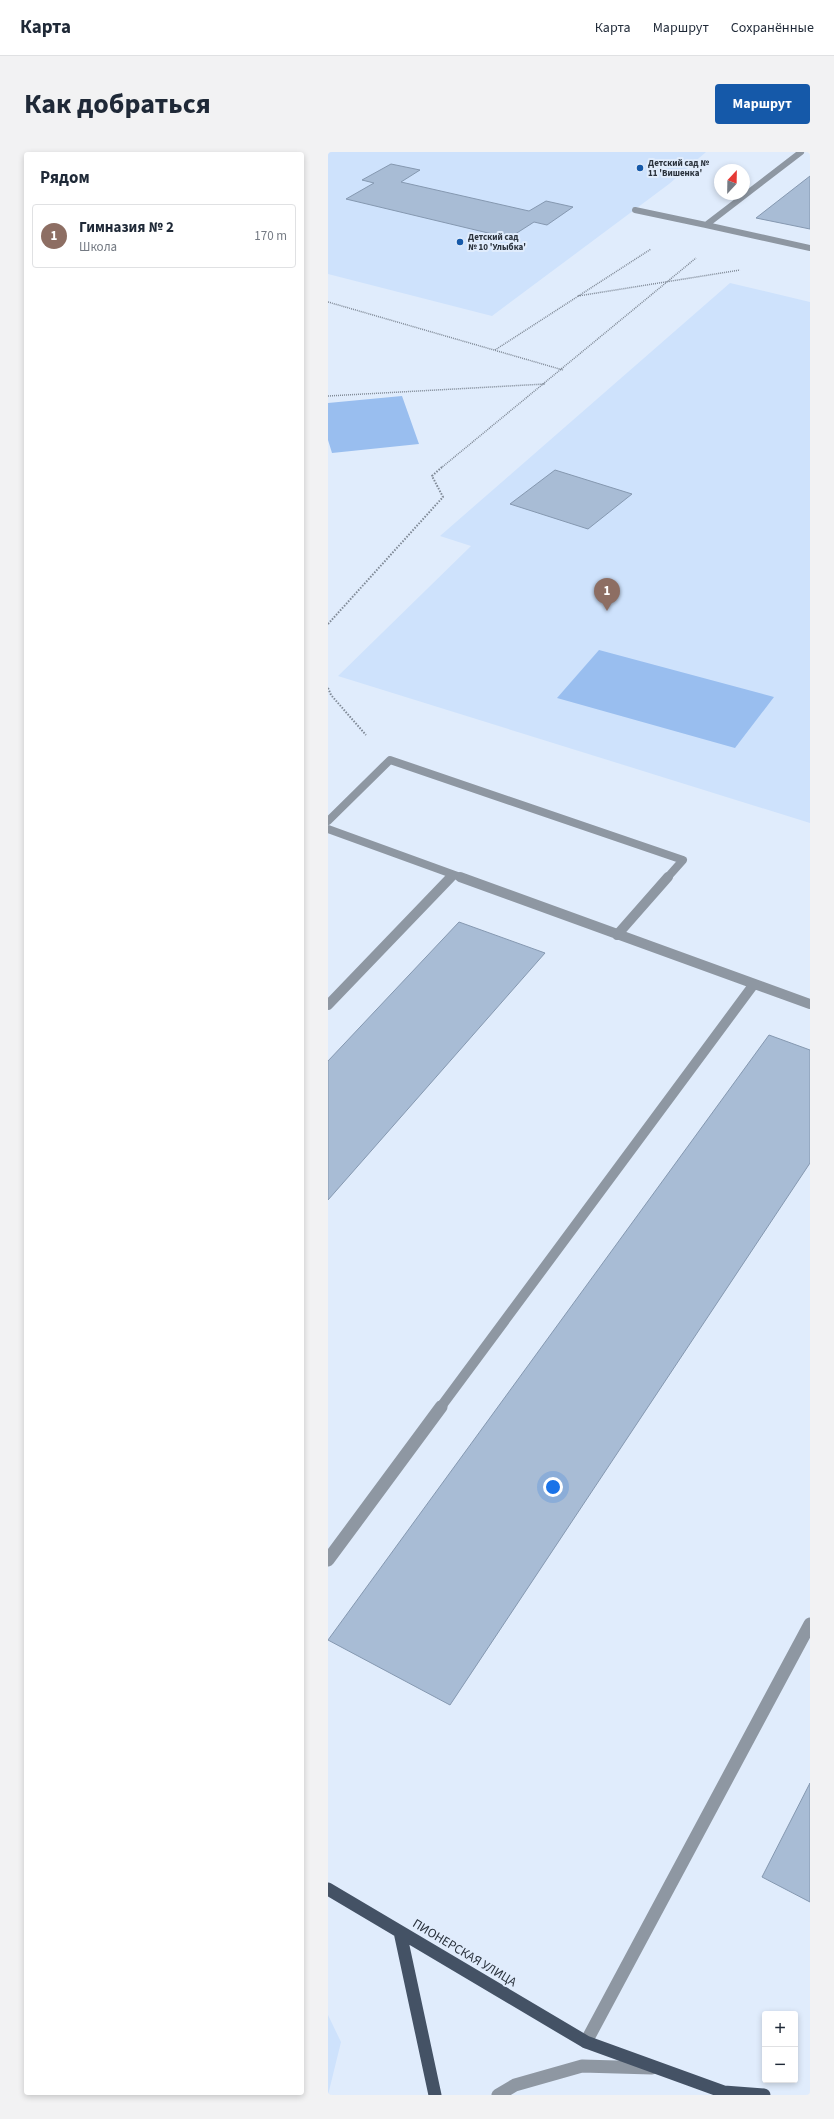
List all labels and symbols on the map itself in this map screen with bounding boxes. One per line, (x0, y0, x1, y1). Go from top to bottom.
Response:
place label: Детский сад № 11 'Вишенка' (648, 157, 709, 180)
marker: Детский сад № 11 'Вишенка' (635, 163, 645, 173)
north arrow (714, 164, 750, 200)
place label: Детский сад № 10 'Улыбка' (468, 231, 526, 254)
marker: Детский сад № 10 'Улыбка' (455, 237, 465, 247)
pin: 1 (594, 578, 620, 611)
your location (543, 1477, 563, 1497)
street label: ПИОНЕРСКАЯ УЛИЦА (409, 1915, 521, 1992)

